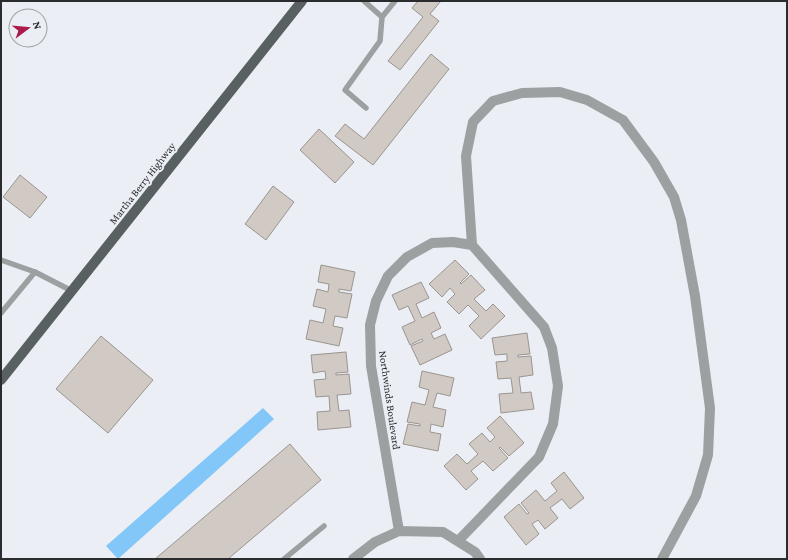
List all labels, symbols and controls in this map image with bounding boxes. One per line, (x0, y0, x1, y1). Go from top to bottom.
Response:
north arrow (8, 8, 48, 48)
text: N (31, 20, 45, 31)
street label: Martha Berry Highway (106, 139, 179, 227)
street label: Northwinds Boulevard (377, 350, 403, 450)

